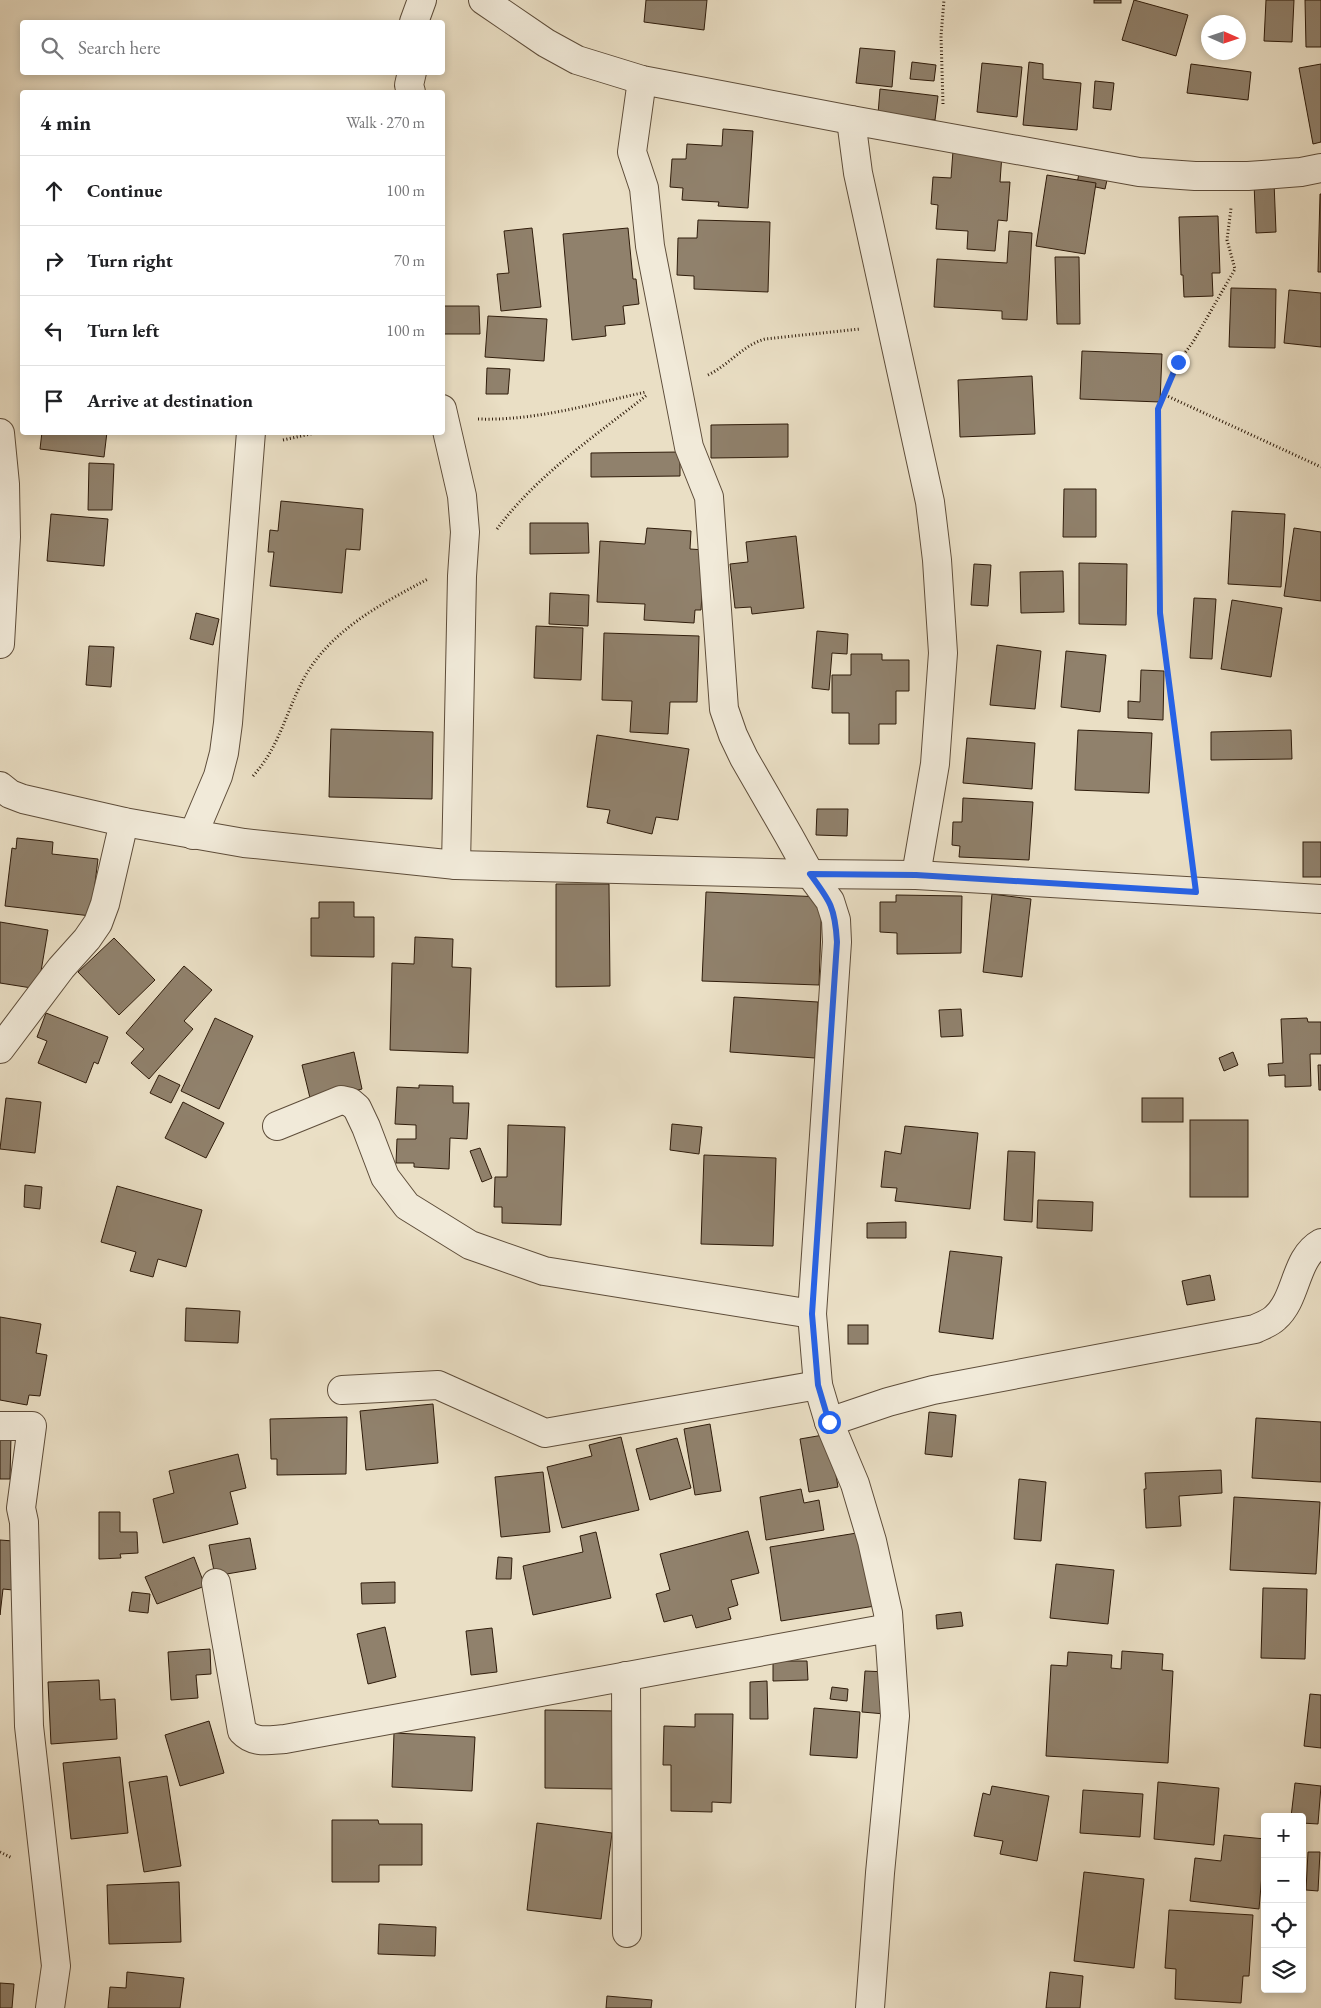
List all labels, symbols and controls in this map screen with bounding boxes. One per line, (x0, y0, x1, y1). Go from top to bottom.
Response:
north arrow (1201, 15, 1246, 60)
search box (20, 20, 445, 75)
icon: search (38, 34, 66, 62)
text: Search here (78, 35, 160, 60)
text: 4 min (40, 109, 91, 136)
text: Walk · 270 m (346, 112, 425, 133)
icon: ahead (40, 177, 68, 205)
text: Continue (87, 178, 162, 203)
text: 100 m (386, 180, 425, 201)
icon: right (40, 247, 68, 275)
text: Turn right (87, 248, 173, 273)
text: 70 m (394, 250, 425, 271)
icon: left (40, 317, 68, 345)
text: Turn left (87, 318, 159, 343)
text: 100 m (386, 320, 425, 341)
route end (1167, 351, 1190, 374)
icon: arrive (40, 387, 68, 415)
text: Arrive at destination (87, 388, 253, 413)
route start (818, 1411, 841, 1434)
map controls (1261, 1813, 1306, 1993)
button: + (1261, 1813, 1306, 1858)
button: − (1261, 1858, 1306, 1903)
button: locate (1261, 1903, 1306, 1948)
button: layers (1261, 1948, 1306, 1993)

